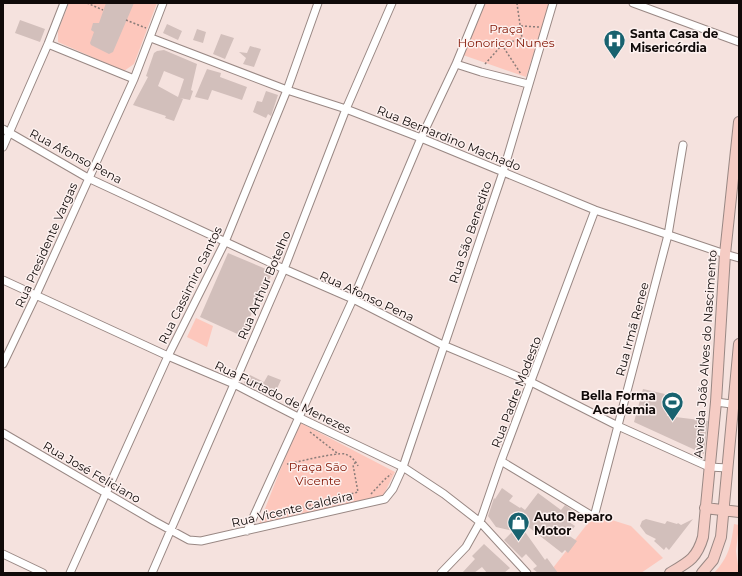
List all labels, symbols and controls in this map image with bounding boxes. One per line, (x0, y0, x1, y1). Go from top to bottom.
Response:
park label: Praça Honorico Nunes (457, 21, 555, 50)
place label: Santa Casa de Misericórdia (630, 26, 719, 55)
hospital icon: Santa Casa de Misericórdia (601, 27, 627, 60)
street label: Rua Bernardino Machado (375, 102, 523, 174)
street label: Rua Afonso Pena (27, 125, 125, 187)
street label: Rua São Benedito (445, 179, 495, 285)
street label: Rua Presidente Vargas (12, 180, 80, 310)
street label: Rua Cassimiro Santos (155, 223, 225, 346)
street label: Rua Arthur Botelho (234, 228, 294, 342)
street label: Avenida João Alves do Nascimento (690, 249, 720, 459)
street label: Rua Afonso Pena (317, 268, 417, 324)
street label: Rua Irmã Renee (612, 280, 652, 378)
street label: Rua Padre Modesto (488, 334, 544, 450)
street label: Rua Furtado de Menezes (212, 357, 354, 437)
place label: Bella Forma Academia (581, 388, 656, 417)
sports icon: Bella Forma Academia (659, 389, 685, 422)
street label: Rua José Feliciano (40, 438, 144, 506)
park label: Praça São Vicente (289, 459, 347, 488)
street label: Rua Vicente Caldeira (230, 488, 354, 530)
place label: Auto Reparo Motor (533, 509, 613, 538)
shop icon: Auto Reparo Motor (505, 510, 531, 543)

